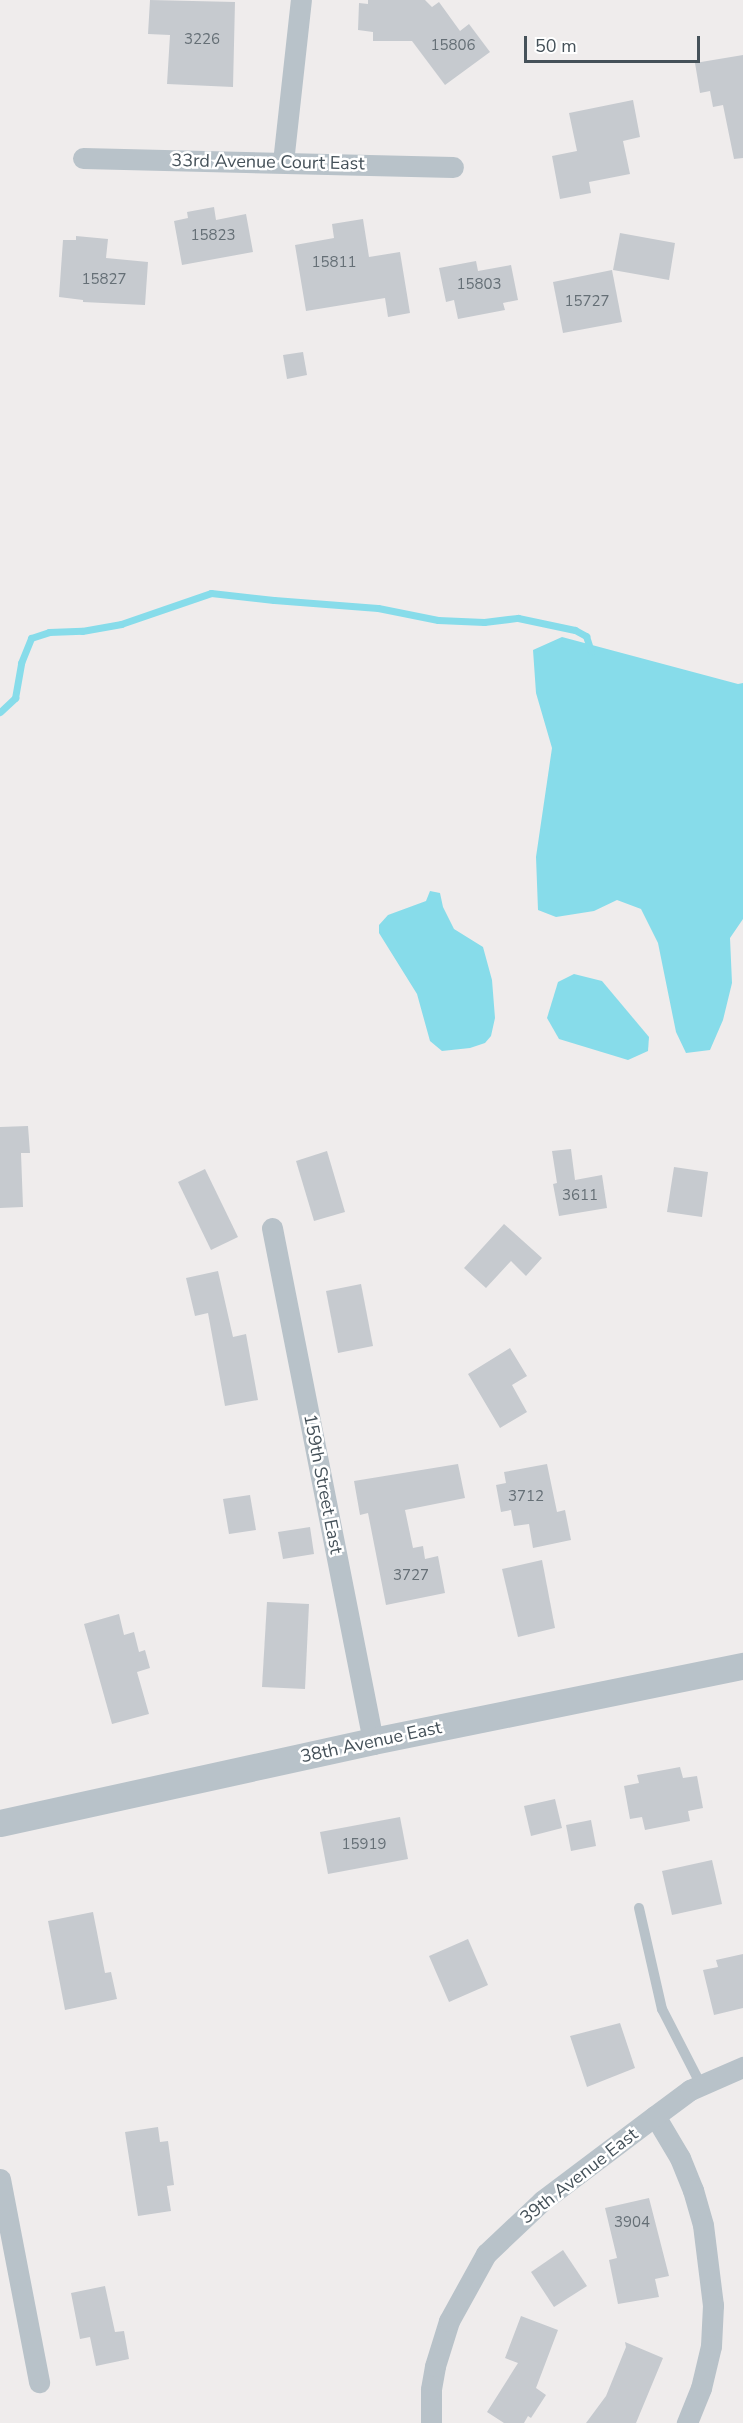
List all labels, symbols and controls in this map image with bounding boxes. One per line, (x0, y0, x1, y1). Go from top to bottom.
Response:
scale bar (527, 24, 702, 62)
house number: 3226 (184, 31, 220, 49)
text: 50 m (535, 34, 577, 58)
house number: 15806 (431, 37, 475, 55)
street label: 33rd Avenue Court East (171, 150, 365, 174)
house number: 15823 (191, 227, 235, 245)
house number: 15811 (312, 254, 356, 272)
house number: 15827 (82, 271, 126, 289)
house number: 15803 (457, 276, 501, 294)
house number: 15727 (565, 293, 609, 311)
house number: 3611 (562, 1187, 598, 1205)
street label: 159th Street East (299, 1412, 347, 1556)
house number: 3712 (508, 1488, 544, 1506)
house number: 3727 (393, 1567, 429, 1585)
street label: 38th Avenue East (299, 1717, 443, 1767)
house number: 15919 (342, 1836, 386, 1854)
street label: 39th Avenue East (516, 2123, 642, 2229)
house number: 3904 (614, 2214, 650, 2232)

